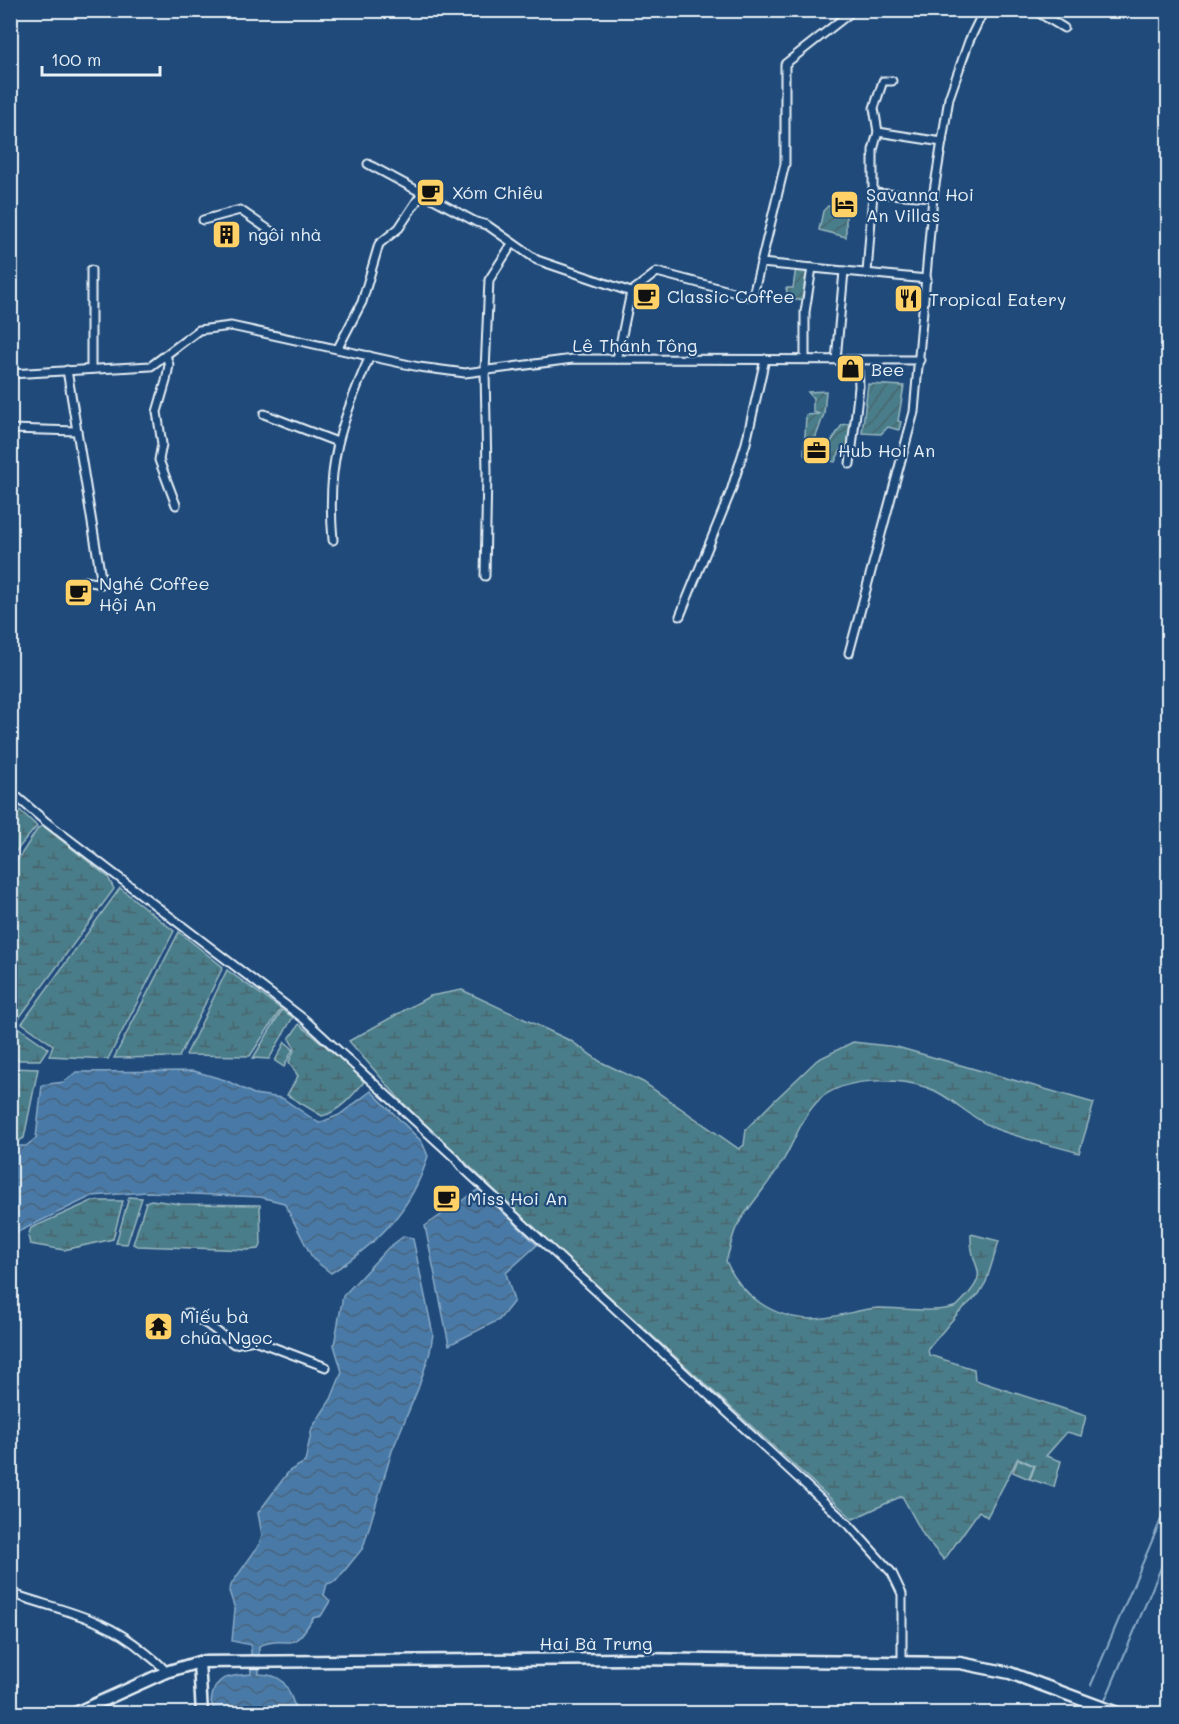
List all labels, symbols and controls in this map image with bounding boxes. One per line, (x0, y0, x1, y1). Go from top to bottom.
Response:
scale bar (42, 39, 160, 77)
text: 100 m (51, 47, 101, 71)
cafe icon: Xóm Chiêu (415, 176, 447, 208)
place label: Xóm Chiêu (452, 180, 543, 204)
place label: Savanna Hoi An Villas (866, 182, 974, 227)
hotel icon: Savanna Hoi An Villas (829, 188, 861, 220)
building icon: ngôi nhà (211, 218, 243, 250)
place label: ngôi nhà (248, 222, 322, 246)
cafe icon: Classic Coffee (630, 280, 662, 312)
restaurant icon: Tropical Eatery (892, 283, 924, 315)
place label: Classic Coffee (667, 284, 795, 308)
place label: Tropical Eatery (929, 287, 1066, 311)
street label: Lê Thánh Tông (573, 333, 697, 357)
shop icon: Bee (834, 353, 866, 385)
place label: Bee (871, 357, 904, 381)
office icon: Hub Hoi An (801, 434, 833, 466)
place label: Hub Hoi An (838, 438, 935, 462)
place label: Nghé Coffee Hội An (99, 571, 210, 616)
cafe icon: Nghé Coffee Hội An (62, 577, 94, 609)
cafe icon: Miss Hoi An (430, 1182, 462, 1214)
place label: Miss Hoi An (467, 1186, 567, 1210)
place label: Miếu bà chúa Ngọc (180, 1304, 273, 1349)
temple icon: Miếu bà chúa Ngọc (143, 1310, 175, 1342)
street label: Hai Bà Trưng (540, 1631, 652, 1655)

